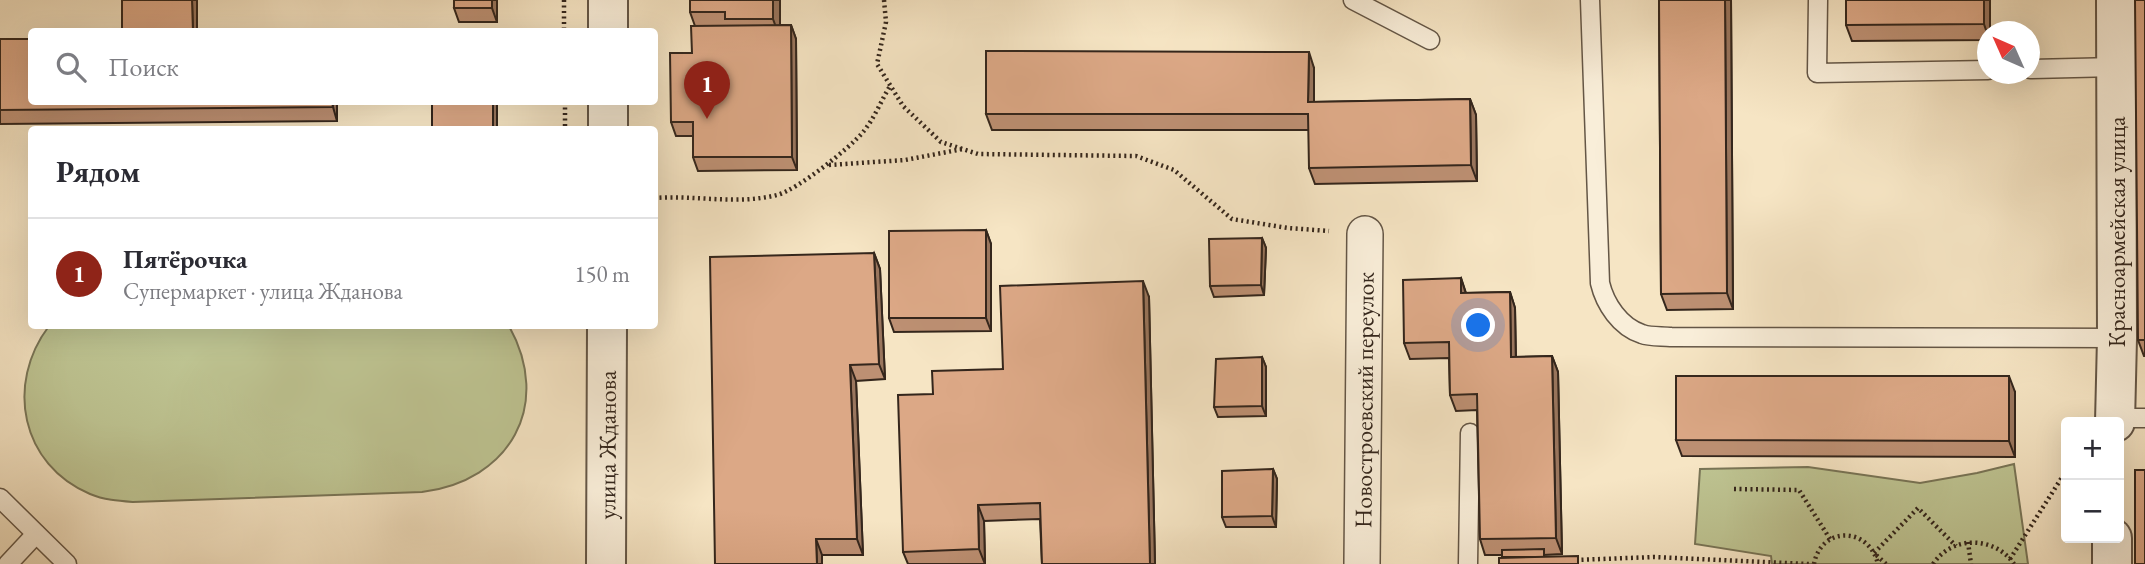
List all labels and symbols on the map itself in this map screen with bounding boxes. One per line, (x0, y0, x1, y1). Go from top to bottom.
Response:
north arrow (1977, 21, 2040, 84)
pin: 1 (684, 61, 730, 119)
street label: Красноармейская улица (2101, 116, 2132, 348)
street label: Новостроевский переулок (1347, 271, 1380, 528)
your location (1461, 308, 1495, 342)
street label: улица Жданова (591, 370, 622, 520)

